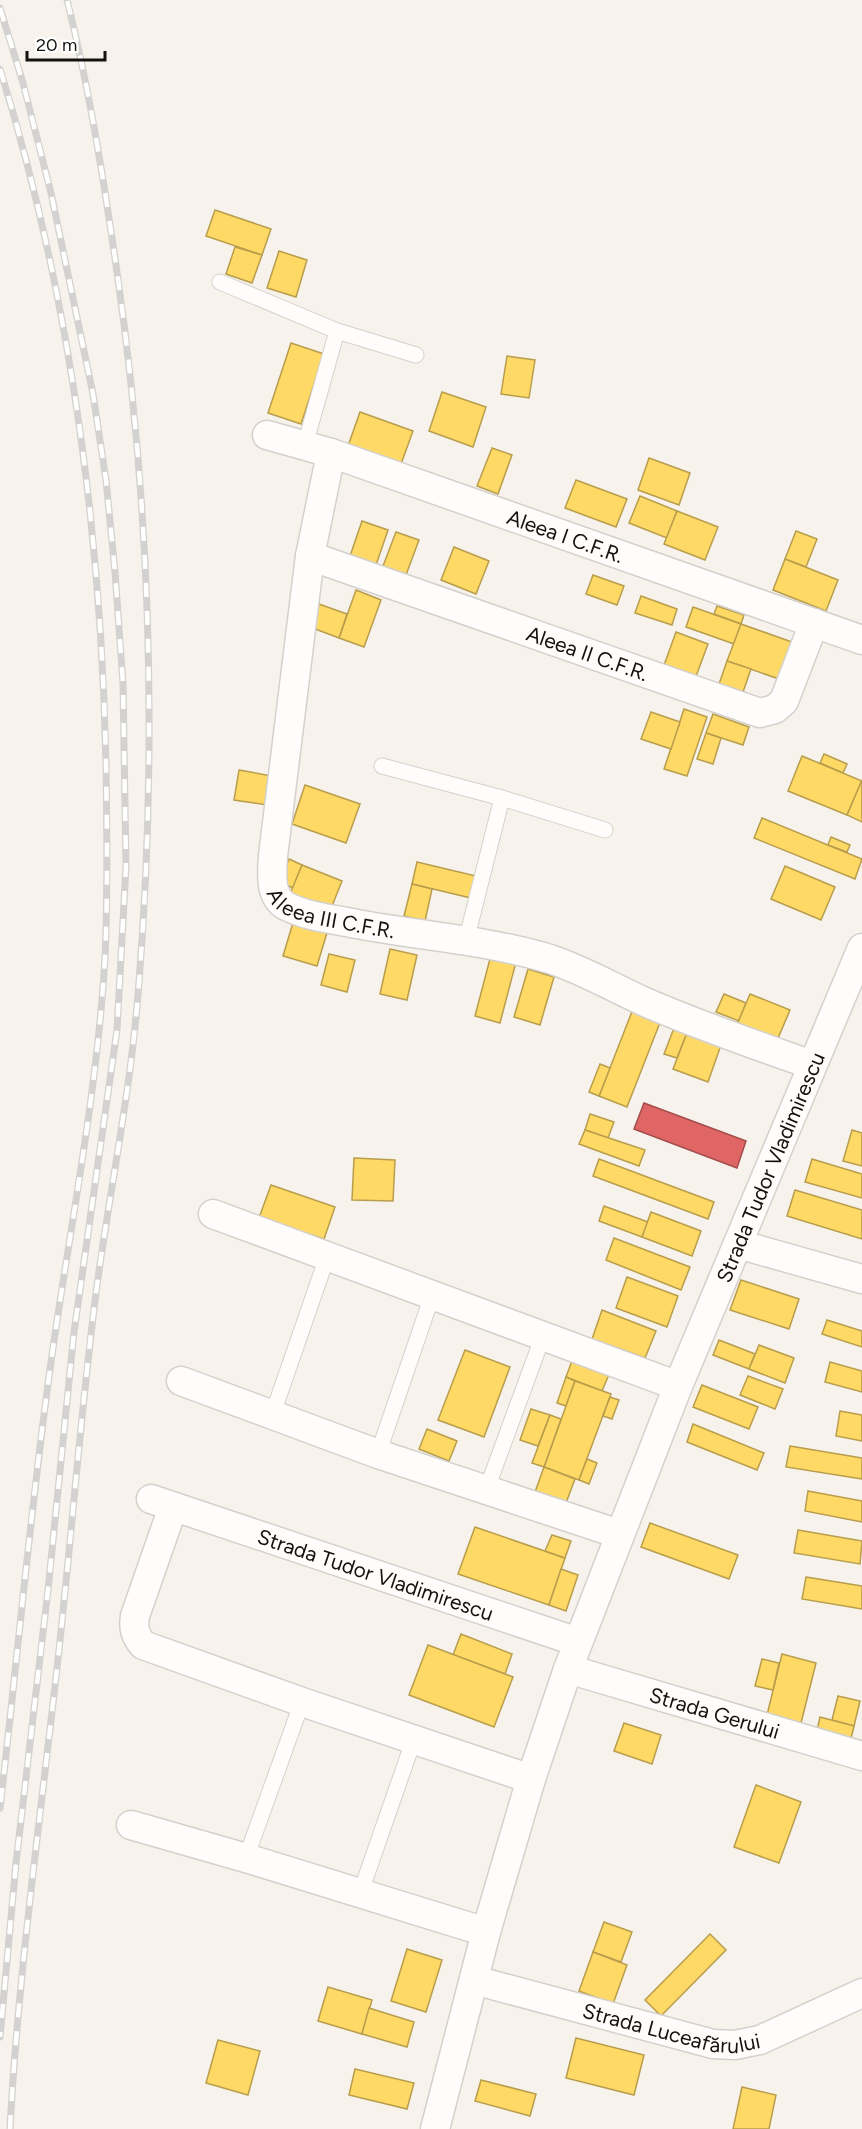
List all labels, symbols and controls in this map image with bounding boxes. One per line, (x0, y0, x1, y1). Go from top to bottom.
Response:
scale bar (27, 24, 105, 62)
text: 20 m (36, 34, 77, 56)
street label: Aleea I C.F.R. (504, 504, 627, 568)
street label: Aleea II C.F.R. (523, 620, 652, 686)
street label: Aleea III C.F.R. (262, 884, 396, 943)
street label: Strada Tudor Vladimirescu (710, 1048, 829, 1286)
street label: Strada Tudor Vladimirescu (254, 1523, 497, 1625)
street label: Strada Gerului (647, 1681, 783, 1743)
street label: Strada Luceafărului (580, 1997, 762, 2058)

